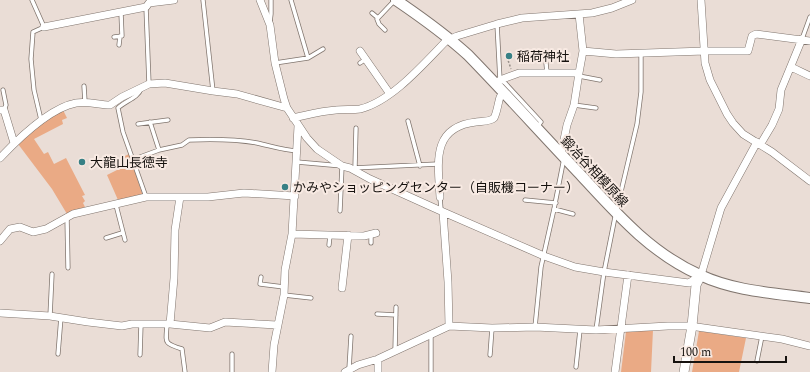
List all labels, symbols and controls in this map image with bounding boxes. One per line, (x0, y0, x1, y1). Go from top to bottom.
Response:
place label: 稲荷神社 (517, 47, 569, 67)
marker: 稲荷神社 (504, 51, 514, 61)
street label: 鍛冶谷相模原線 (556, 132, 633, 212)
place label: 大龍山長徳寺 (90, 153, 168, 173)
marker: 大龍山長徳寺 (77, 157, 87, 167)
place label: かみやショッピングセンター（自販機コーナー） (293, 178, 579, 198)
marker: かみやショッピングセンター（自販機コーナー） (280, 182, 290, 192)
scale bar (674, 338, 786, 364)
text: 100 m (680, 343, 711, 362)

